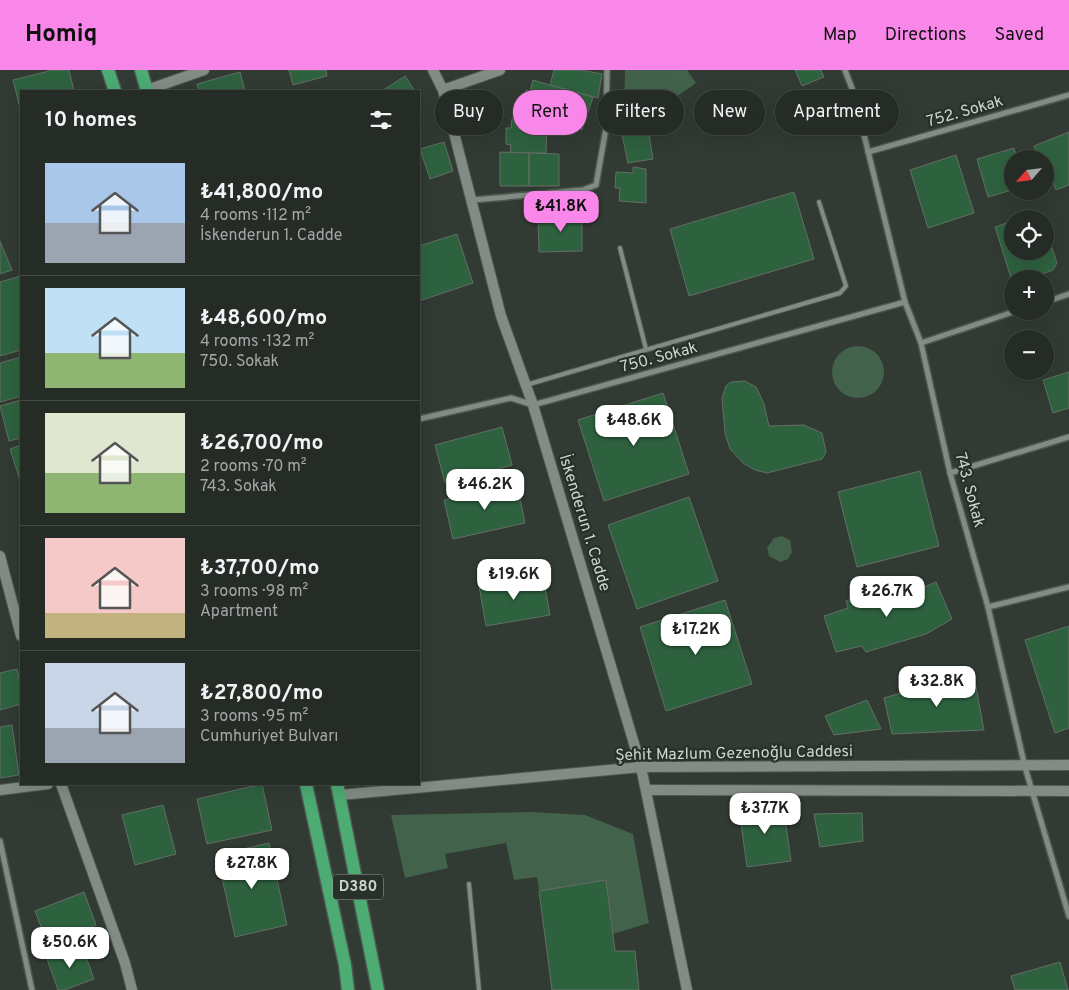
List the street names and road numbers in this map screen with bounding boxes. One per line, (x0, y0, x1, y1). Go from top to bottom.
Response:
street label: 752. Sokak (924, 92, 1006, 132)
street label: 750. Sokak (618, 338, 700, 378)
street label: 743. Sokak (949, 450, 989, 530)
street label: İskenderun 1. Cadde (554, 452, 615, 594)
street label: Şehit Mazlum Gezenoğlu Caddesi (615, 742, 853, 766)
road number: D380 (333, 874, 383, 900)

